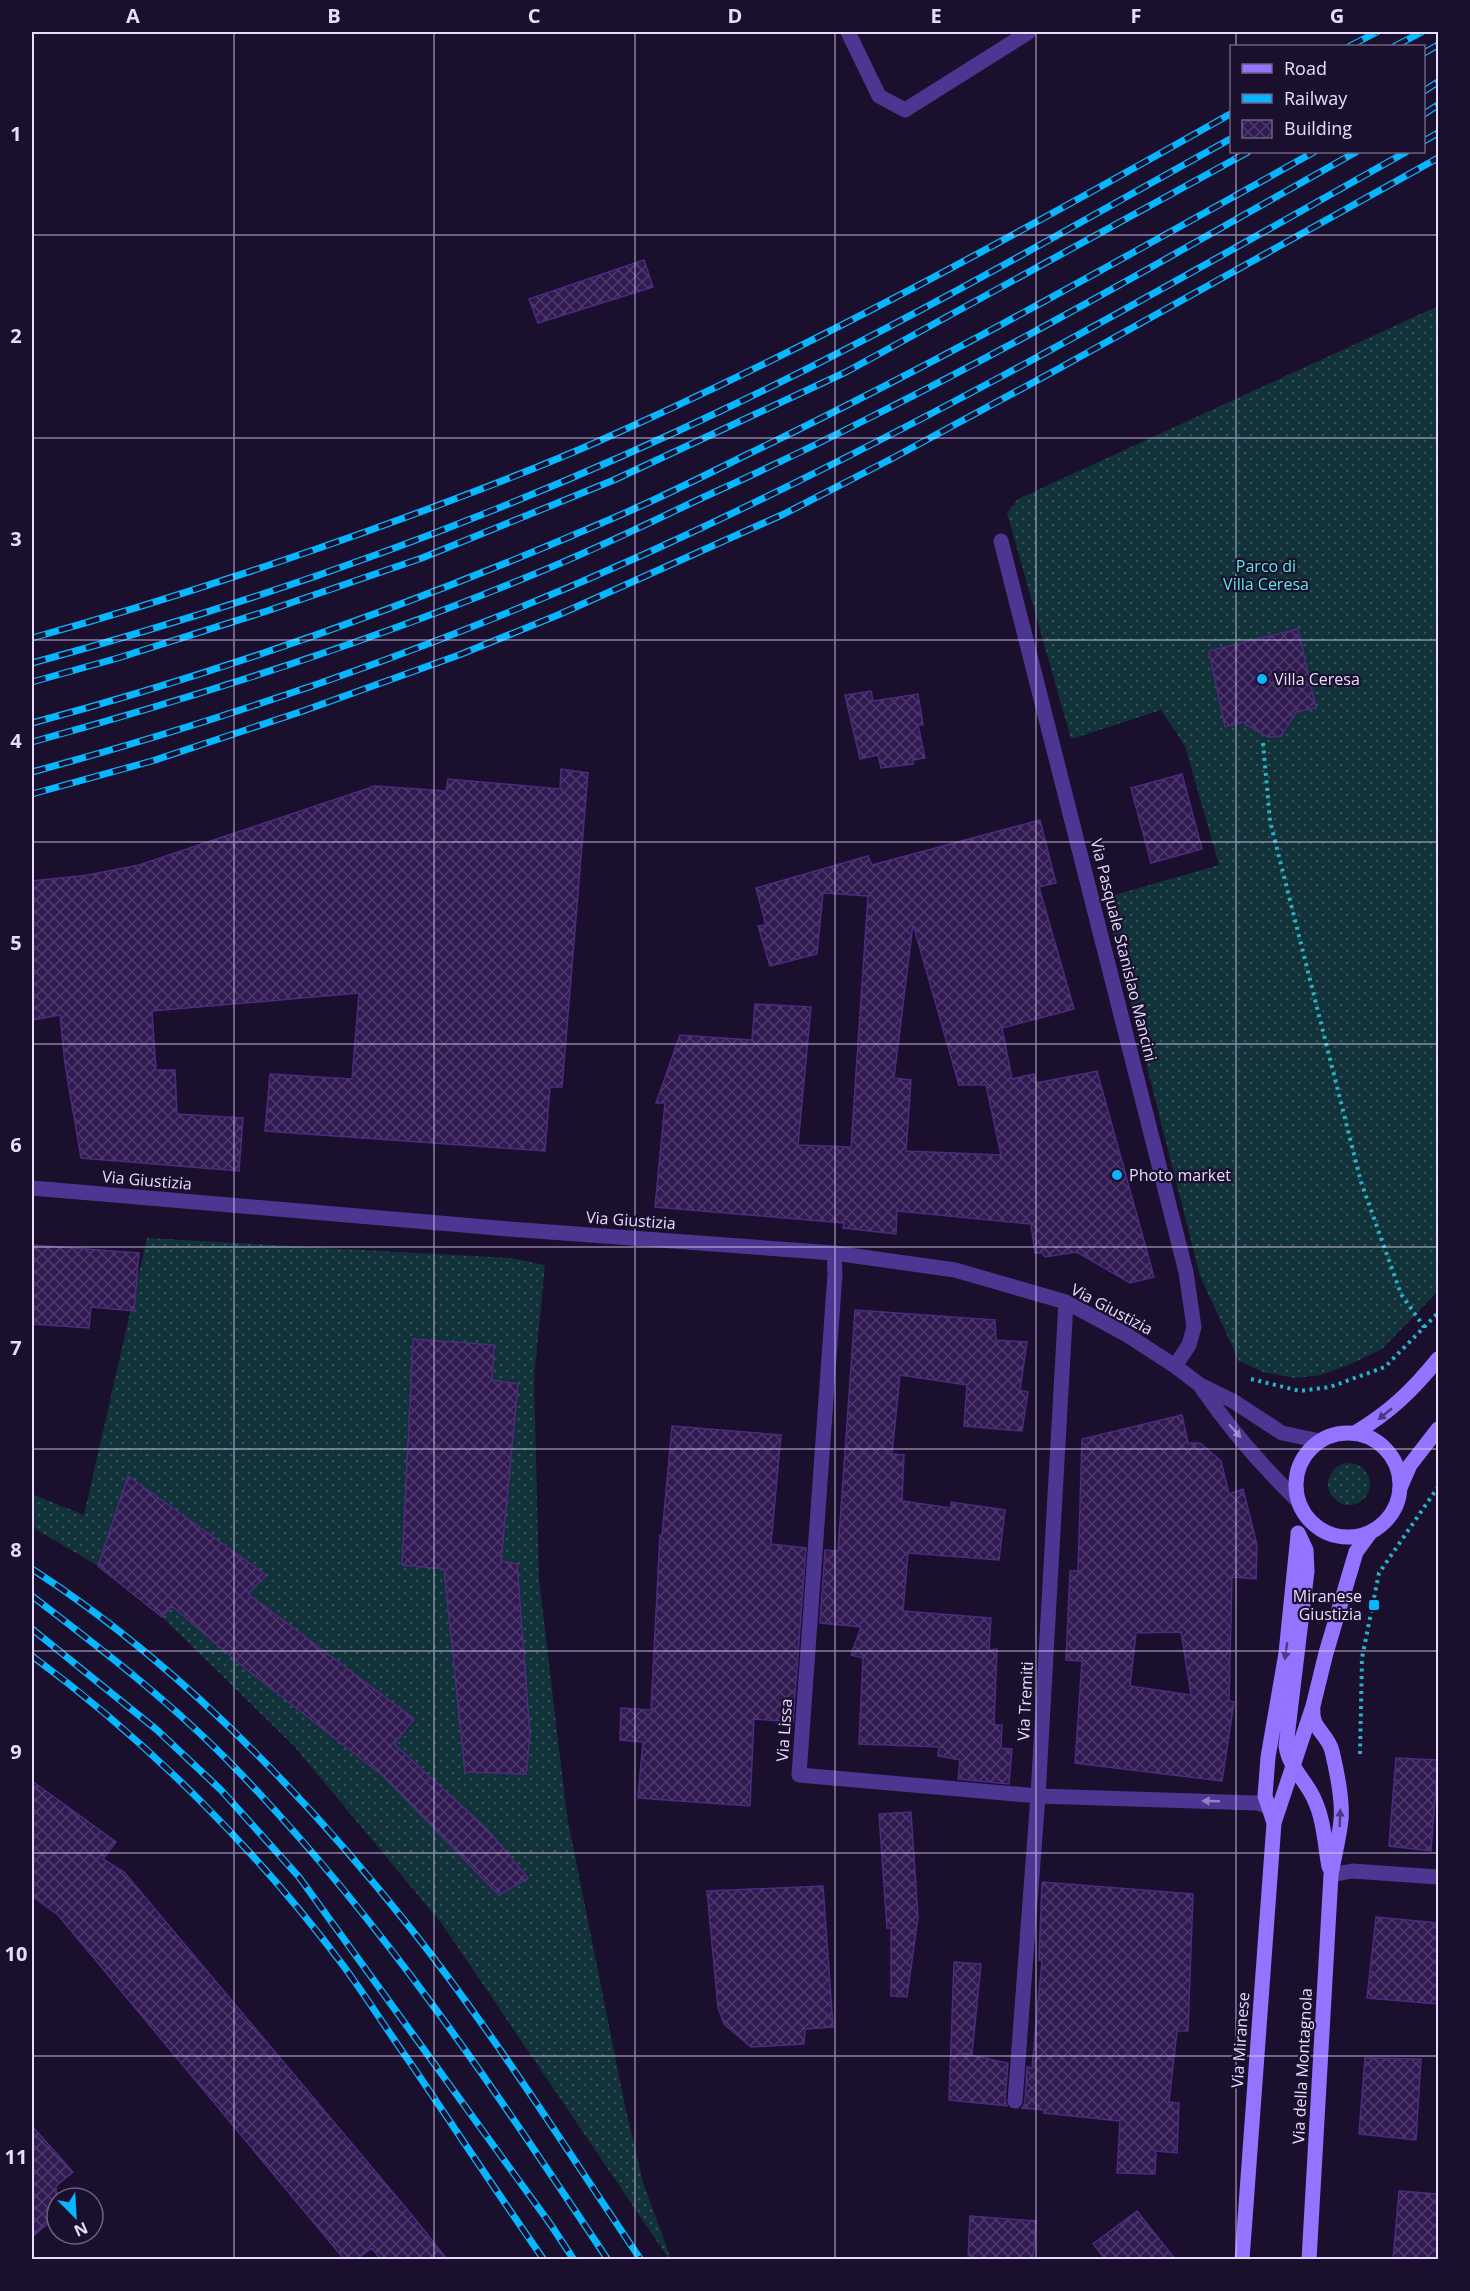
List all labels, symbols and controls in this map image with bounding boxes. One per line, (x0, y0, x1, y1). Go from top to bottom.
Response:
text: A (126, 2, 140, 29)
text: B (327, 2, 341, 29)
text: C (528, 2, 541, 29)
text: D (728, 2, 742, 29)
text: E (930, 2, 942, 29)
text: F (1131, 2, 1141, 29)
text: G (1330, 2, 1344, 29)
legend (1230, 45, 1425, 153)
text: Road (1284, 56, 1327, 80)
text: Railway (1284, 86, 1348, 110)
text: Building (1284, 116, 1352, 140)
text: 1 (10, 120, 22, 147)
text: 2 (10, 322, 22, 349)
text: 3 (10, 525, 22, 552)
park label: Parco di Villa Ceresa (1223, 555, 1309, 595)
place label: Villa Ceresa (1274, 668, 1360, 690)
marker: Villa Ceresa (1255, 672, 1269, 686)
text: 4 (10, 727, 22, 754)
street label: Via Pasquale Stanislao Mancini (1086, 836, 1162, 1064)
text: 5 (10, 929, 22, 956)
text: 6 (10, 1131, 22, 1158)
place label: Photo market (1129, 1164, 1231, 1186)
street label: Via Giustizia (101, 1165, 193, 1195)
marker: Photo market (1110, 1168, 1124, 1182)
street label: Via Giustizia (585, 1206, 677, 1234)
street label: Via Giustizia (1067, 1278, 1157, 1340)
text: 7 (10, 1334, 22, 1361)
one-way arrow (1377, 1407, 1393, 1420)
one-way arrow (1228, 1424, 1242, 1439)
text: 8 (10, 1536, 22, 1563)
place label: Miranese Giustizia (1293, 1585, 1362, 1625)
marker: Miranese Giustizia (1367, 1598, 1381, 1612)
one-way arrow (1281, 1641, 1290, 1660)
street label: Via Tremiti (1012, 1661, 1038, 1741)
street label: Via Lissa (771, 1698, 797, 1762)
text: 9 (10, 1738, 22, 1765)
one-way arrow (1201, 1797, 1220, 1806)
one-way arrow (1336, 1808, 1345, 1827)
text: 10 (5, 1940, 27, 1967)
street label: Via della Montagnola (1287, 1988, 1317, 2144)
street label: Via Miranese (1226, 1991, 1254, 2089)
text: 11 (5, 2143, 27, 2170)
north arrow (45, 2186, 105, 2246)
text: N (71, 2217, 92, 2242)

